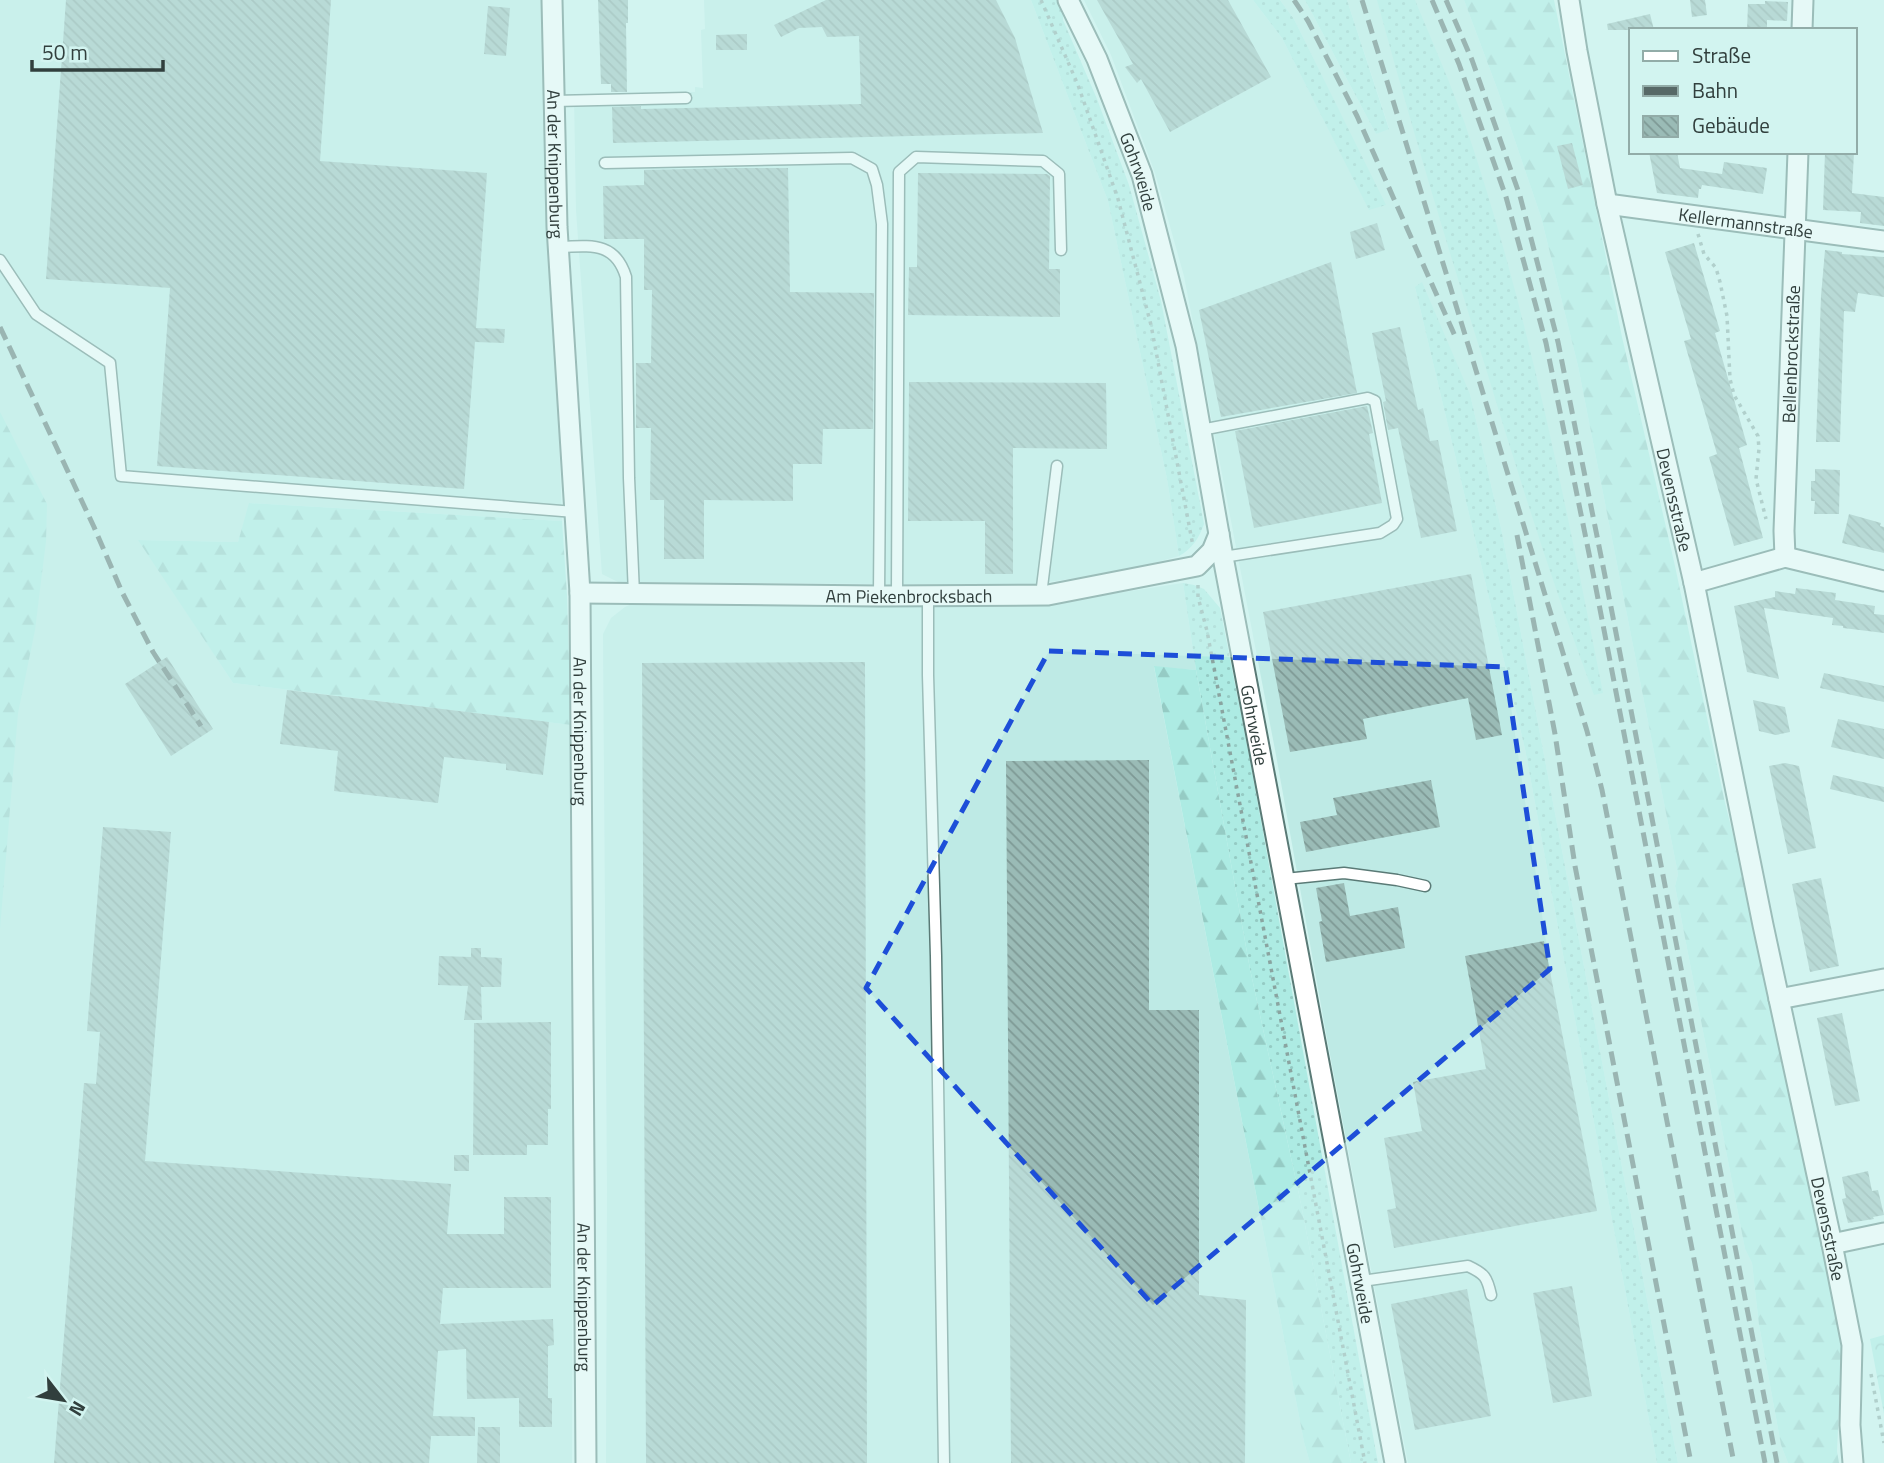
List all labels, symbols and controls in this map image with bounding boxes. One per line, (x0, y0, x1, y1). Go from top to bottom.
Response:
scale bar (32, 28, 163, 72)
legend (1629, 28, 1856, 154)
text: 50 m (42, 36, 88, 68)
text: Straße (1692, 39, 1751, 71)
text: Bahn (1692, 74, 1738, 106)
street label: An der Knippenburg (540, 89, 571, 239)
text: Gebäude (1692, 109, 1770, 141)
street label: Gohrweide (1113, 128, 1164, 214)
street label: Kellermannstraße (1677, 200, 1815, 245)
street label: Bellenbrockstraße (1774, 285, 1807, 424)
street label: Devensstraße (1650, 445, 1700, 554)
street label: Am Piekenbrocksbach (826, 582, 992, 610)
street label: An der Knippenburg (567, 657, 595, 806)
street label: Gohrweide (1234, 682, 1276, 768)
street label: Devensstraße (1804, 1174, 1852, 1283)
street label: An der Knippenburg (571, 1223, 599, 1372)
street label: Gohrweide (1340, 1240, 1382, 1326)
north arrow (28, 1365, 98, 1435)
text: N (62, 1396, 94, 1422)

